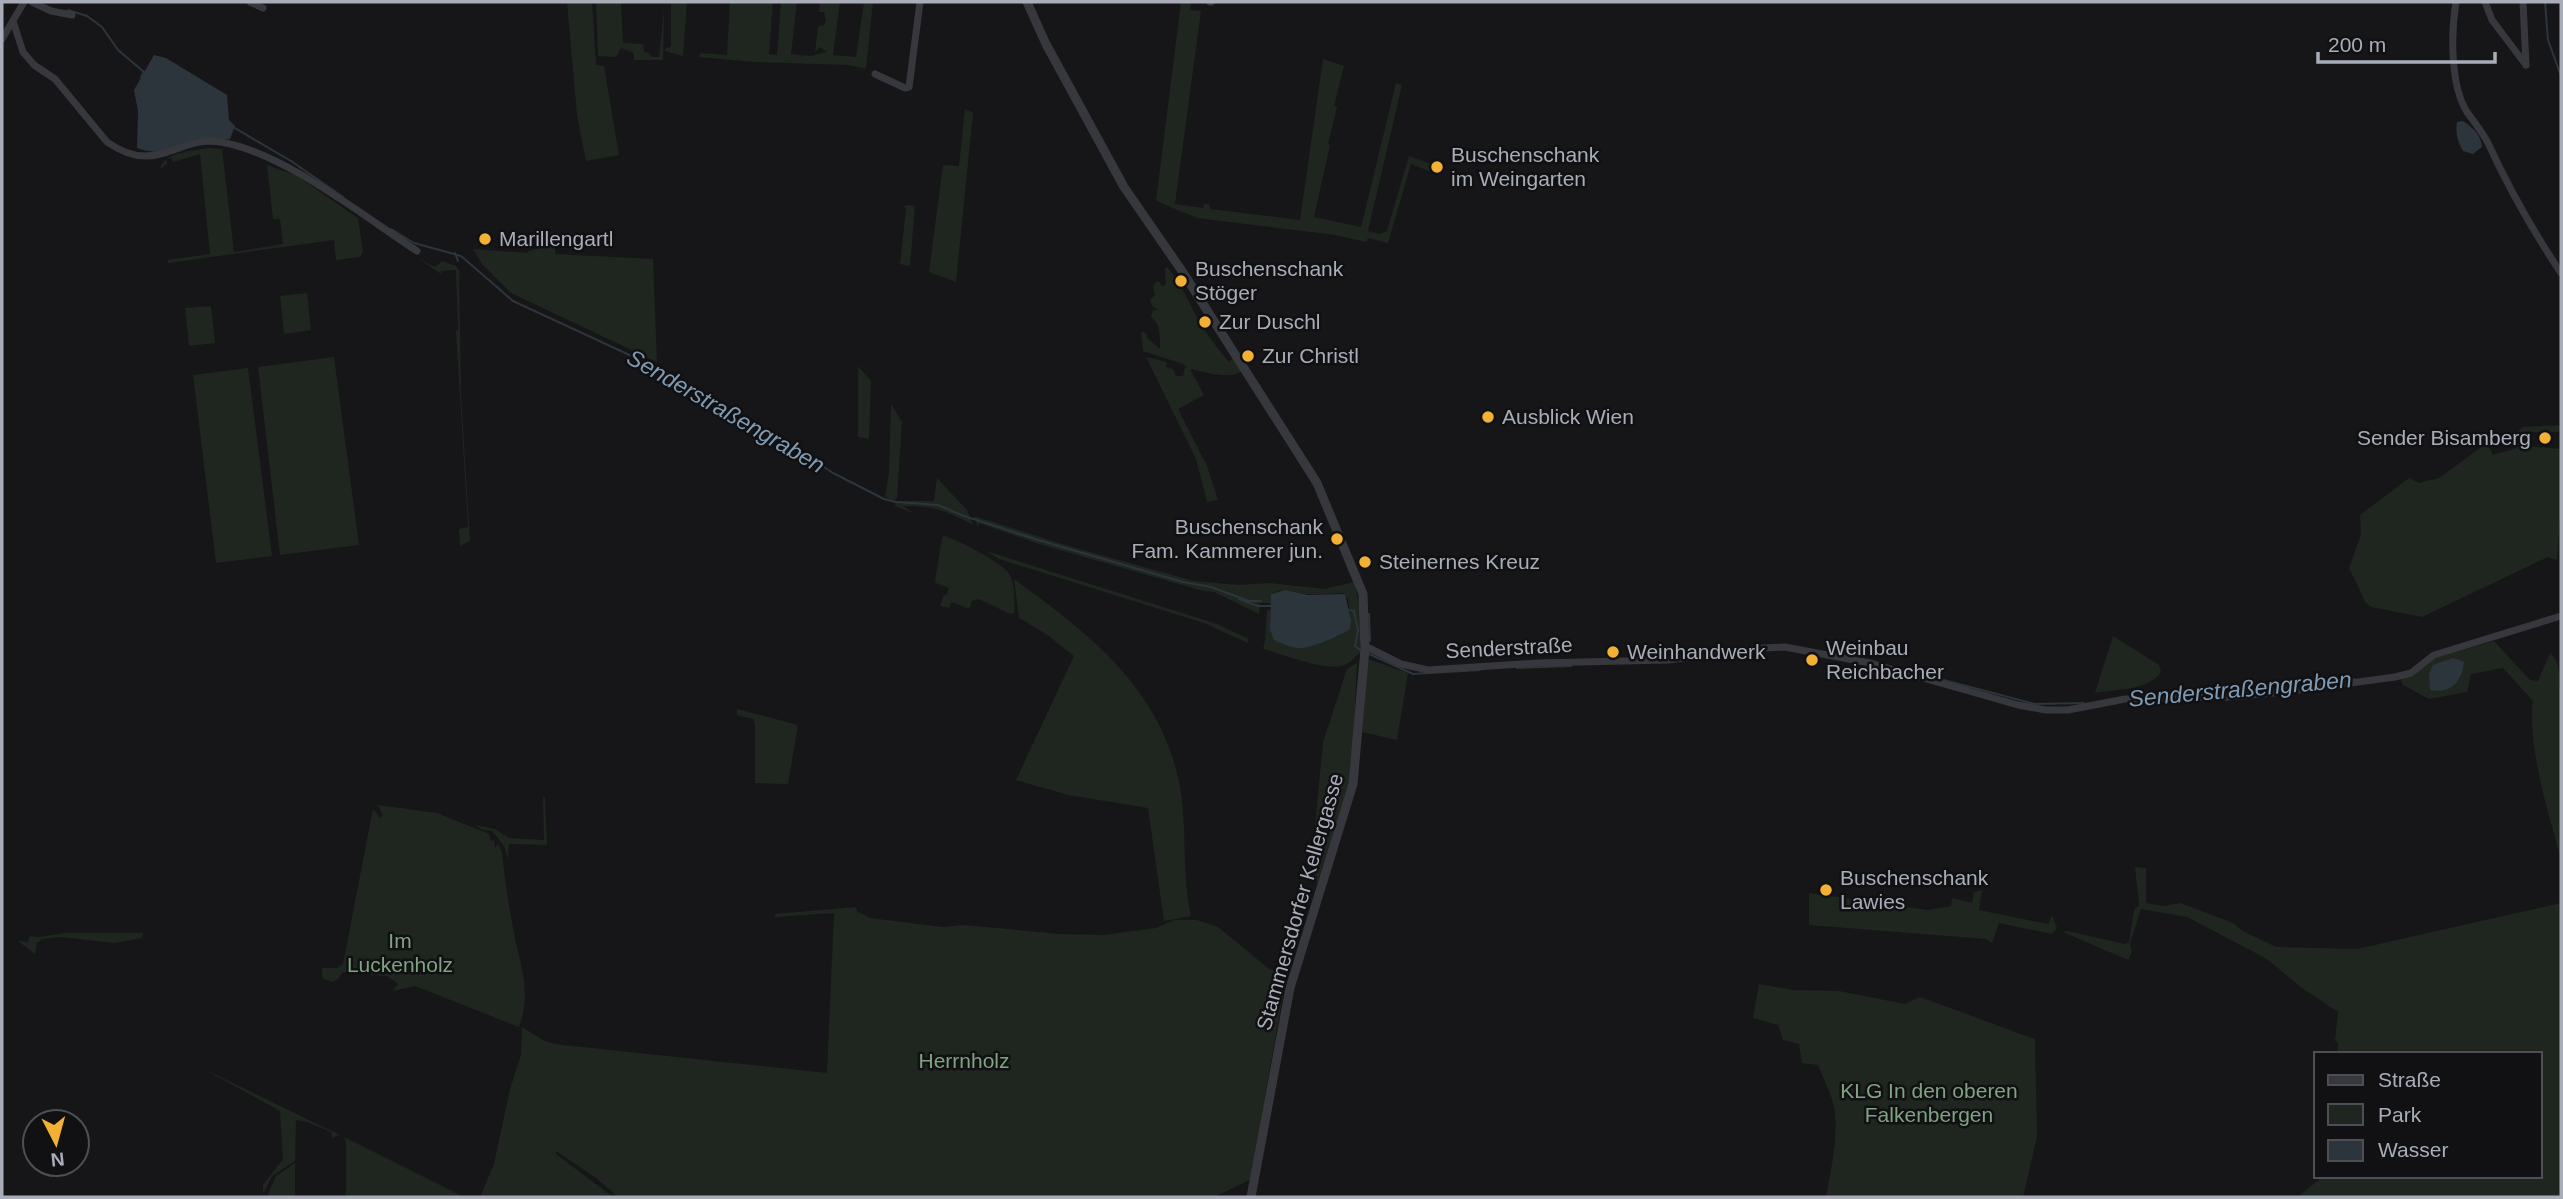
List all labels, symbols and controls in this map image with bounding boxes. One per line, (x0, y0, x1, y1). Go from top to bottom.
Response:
scale bar (2318, 21, 2495, 65)
text: 200 m (2328, 33, 2386, 56)
place label: Buschenschank im Weingarten (1451, 143, 1600, 190)
marker: Buschenschank im Weingarten (1429, 159, 1445, 175)
place label: Marillengartl (499, 227, 613, 250)
marker: Marillengartl (477, 231, 493, 247)
place label: Buschenschank Stöger (1195, 257, 1344, 304)
marker: Buschenschank Stöger (1173, 273, 1189, 289)
place label: Zur Duschl (1219, 310, 1321, 333)
marker: Zur Duschl (1197, 314, 1213, 330)
water label: Senderstraßengraben (623, 344, 829, 478)
place label: Zur Christl (1262, 344, 1359, 367)
marker: Zur Christl (1240, 348, 1256, 364)
place label: Ausblick Wien (1502, 405, 1634, 428)
marker: Ausblick Wien (1480, 409, 1496, 425)
place label: Sender Bisamberg (2357, 426, 2531, 449)
marker: Sender Bisamberg (2537, 430, 2553, 446)
place label: Buschenschank Fam. Kammerer jun. (1132, 515, 1323, 562)
marker: Buschenschank Fam. Kammerer jun. (1329, 531, 1345, 547)
place label: Steinernes Kreuz (1379, 550, 1540, 573)
marker: Steinernes Kreuz (1357, 554, 1373, 570)
street label: Senderstraße (1445, 633, 1573, 662)
place label: Weinbau Reichbacher (1826, 636, 1944, 683)
place label: Weinhandwerk (1627, 640, 1766, 663)
marker: Weinhandwerk (1605, 644, 1621, 660)
marker: Weinbau Reichbacher (1804, 652, 1820, 668)
water label: Senderstraßengraben (2127, 666, 2353, 712)
street label: Stammersdorfer Kellergasse (1252, 771, 1347, 1033)
place label: Buschenschank Lawies (1840, 866, 1989, 913)
marker: Buschenschank Lawies (1818, 882, 1834, 898)
park label: Im Luckenholz (347, 929, 453, 976)
park label: Herrnholz (918, 1049, 1010, 1072)
legend (2314, 1052, 2542, 1178)
text: Straße (2378, 1068, 2441, 1091)
park label: KLG In den oberen Falkenbergen (1840, 1079, 2018, 1126)
text: Park (2378, 1103, 2422, 1126)
north arrow (21, 1108, 91, 1178)
text: Wasser (2378, 1138, 2448, 1161)
text: N (50, 1148, 66, 1171)

